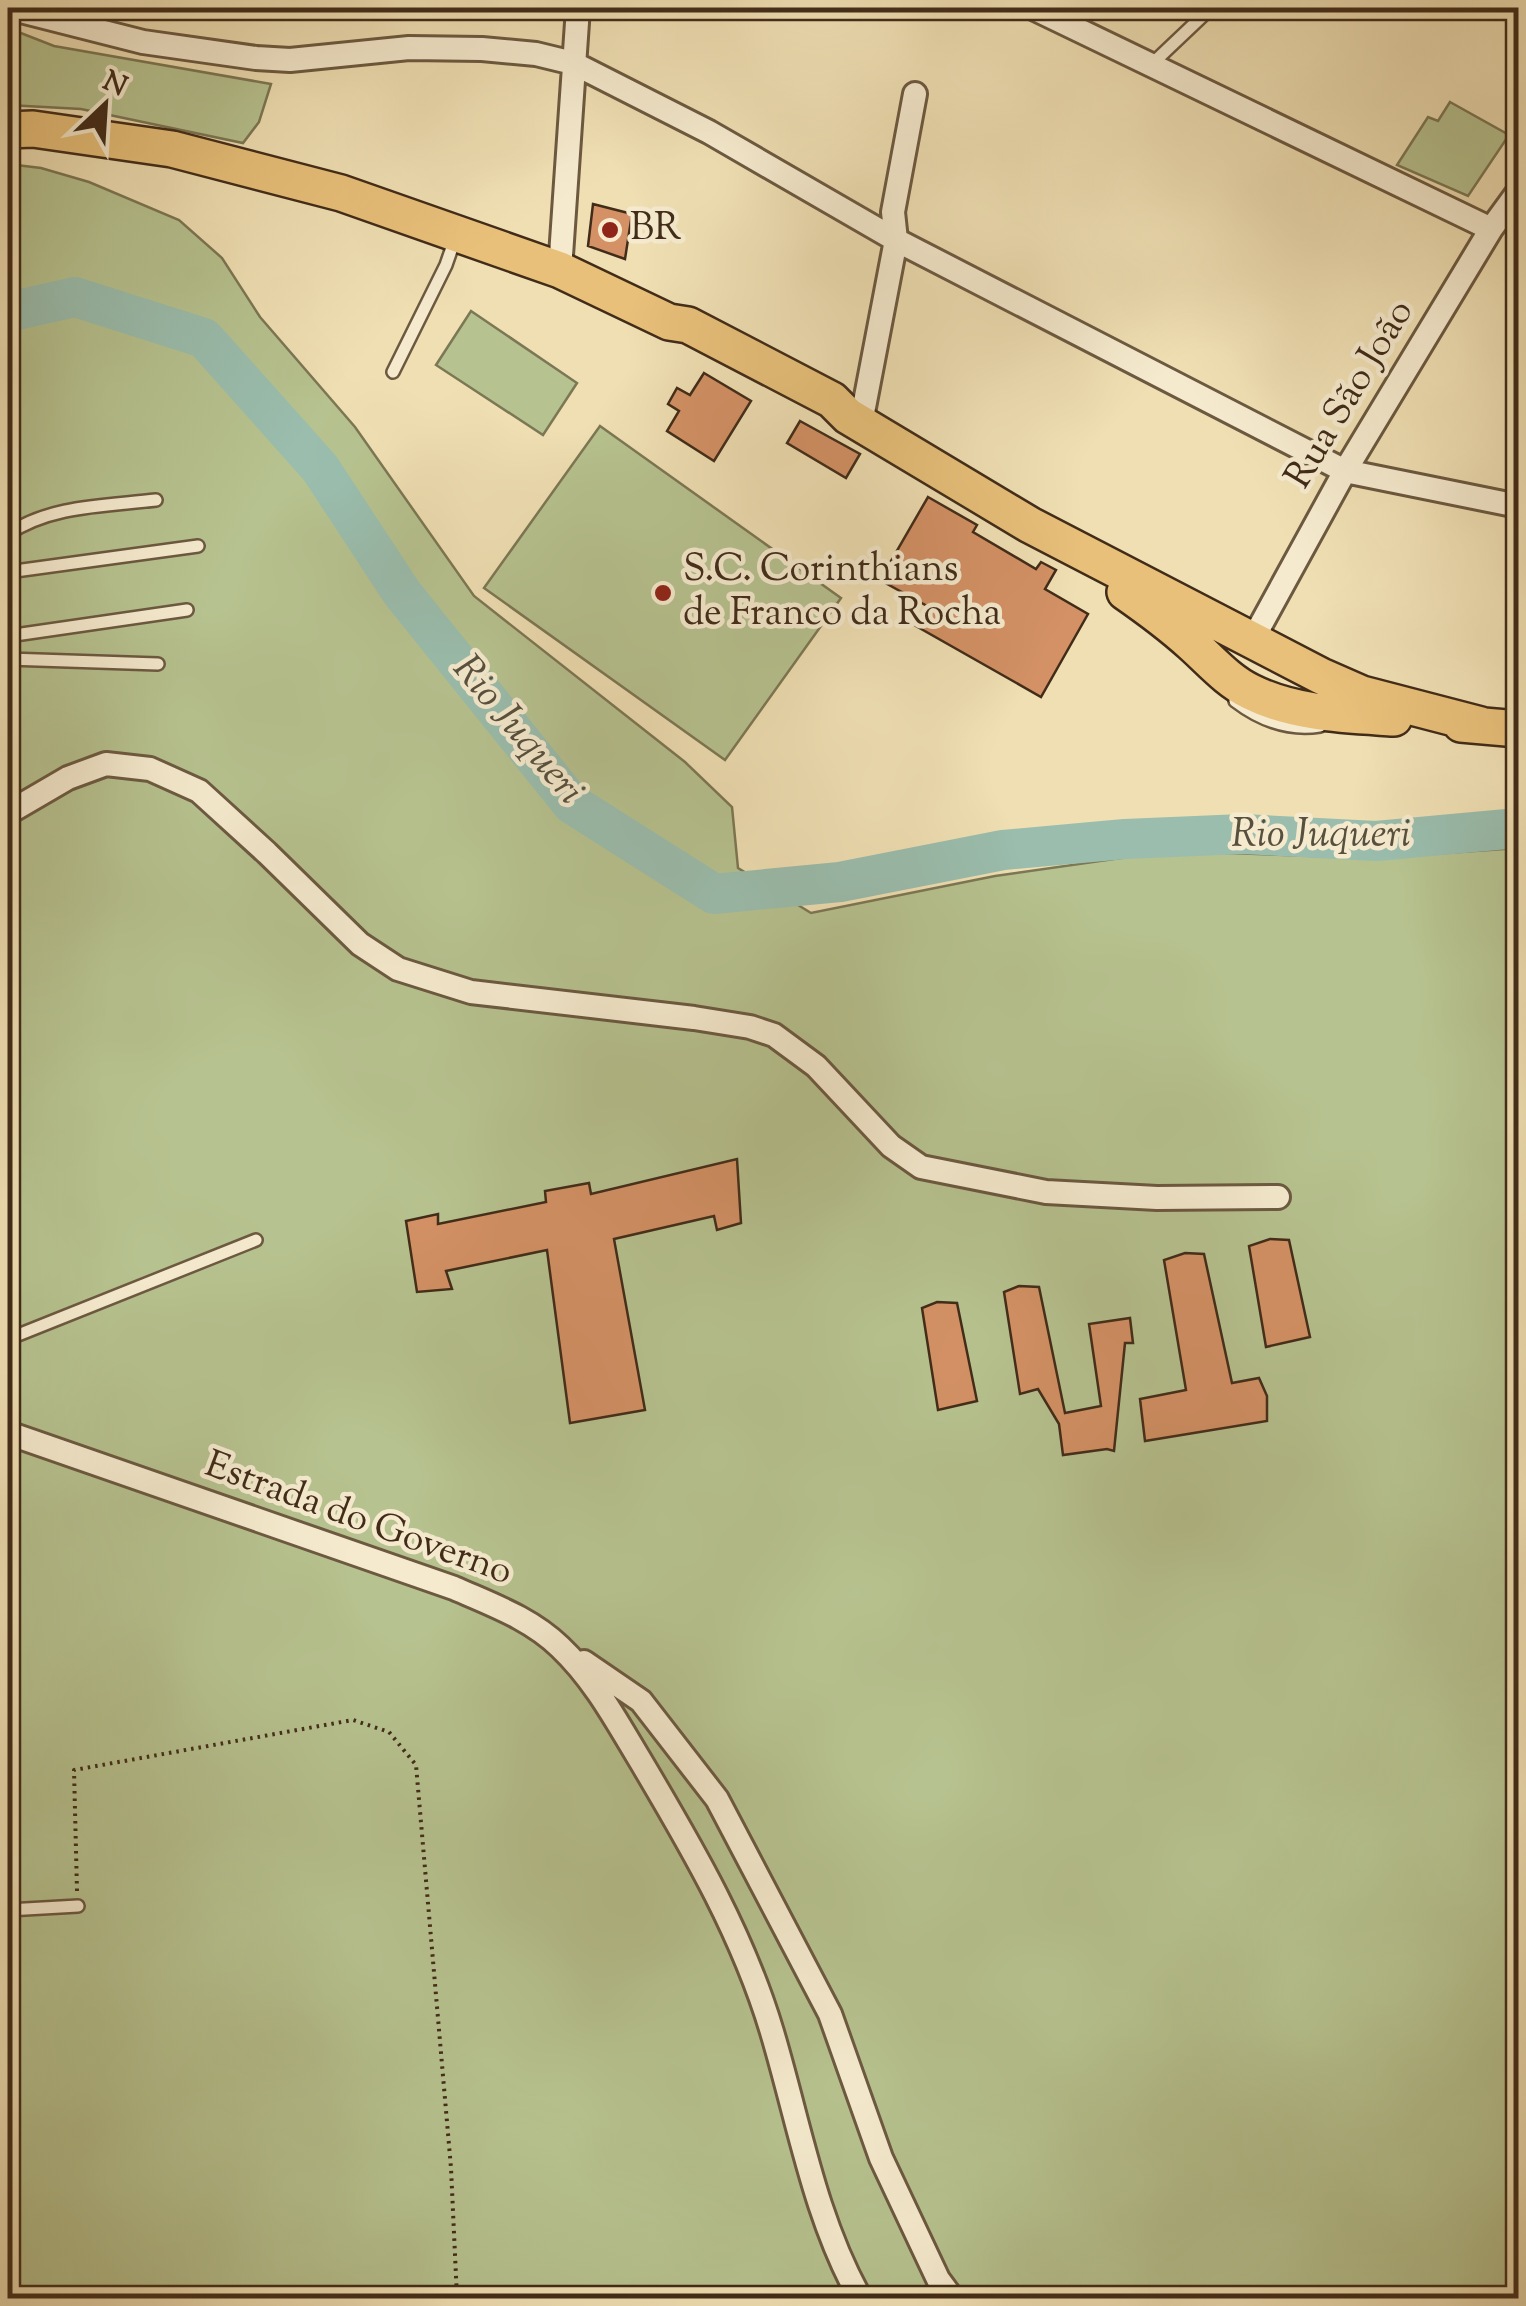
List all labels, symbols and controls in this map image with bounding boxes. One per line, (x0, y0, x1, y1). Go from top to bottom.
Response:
north arrow (55, 55, 155, 155)
text: N (96, 62, 133, 108)
place label: BR (630, 203, 682, 257)
marker: BR (599, 219, 621, 241)
street label: Rua São João (1273, 290, 1429, 500)
place label: S.C. Corinthians de Franco da Rocha (683, 544, 1001, 642)
marker: S.C. Corinthians de Franco da Rocha (652, 582, 674, 604)
water label: Rio Juqueri (437, 644, 597, 818)
water label: Rio Juqueri (1231, 808, 1411, 865)
street label: Estrada do Governo (197, 1439, 519, 1601)

